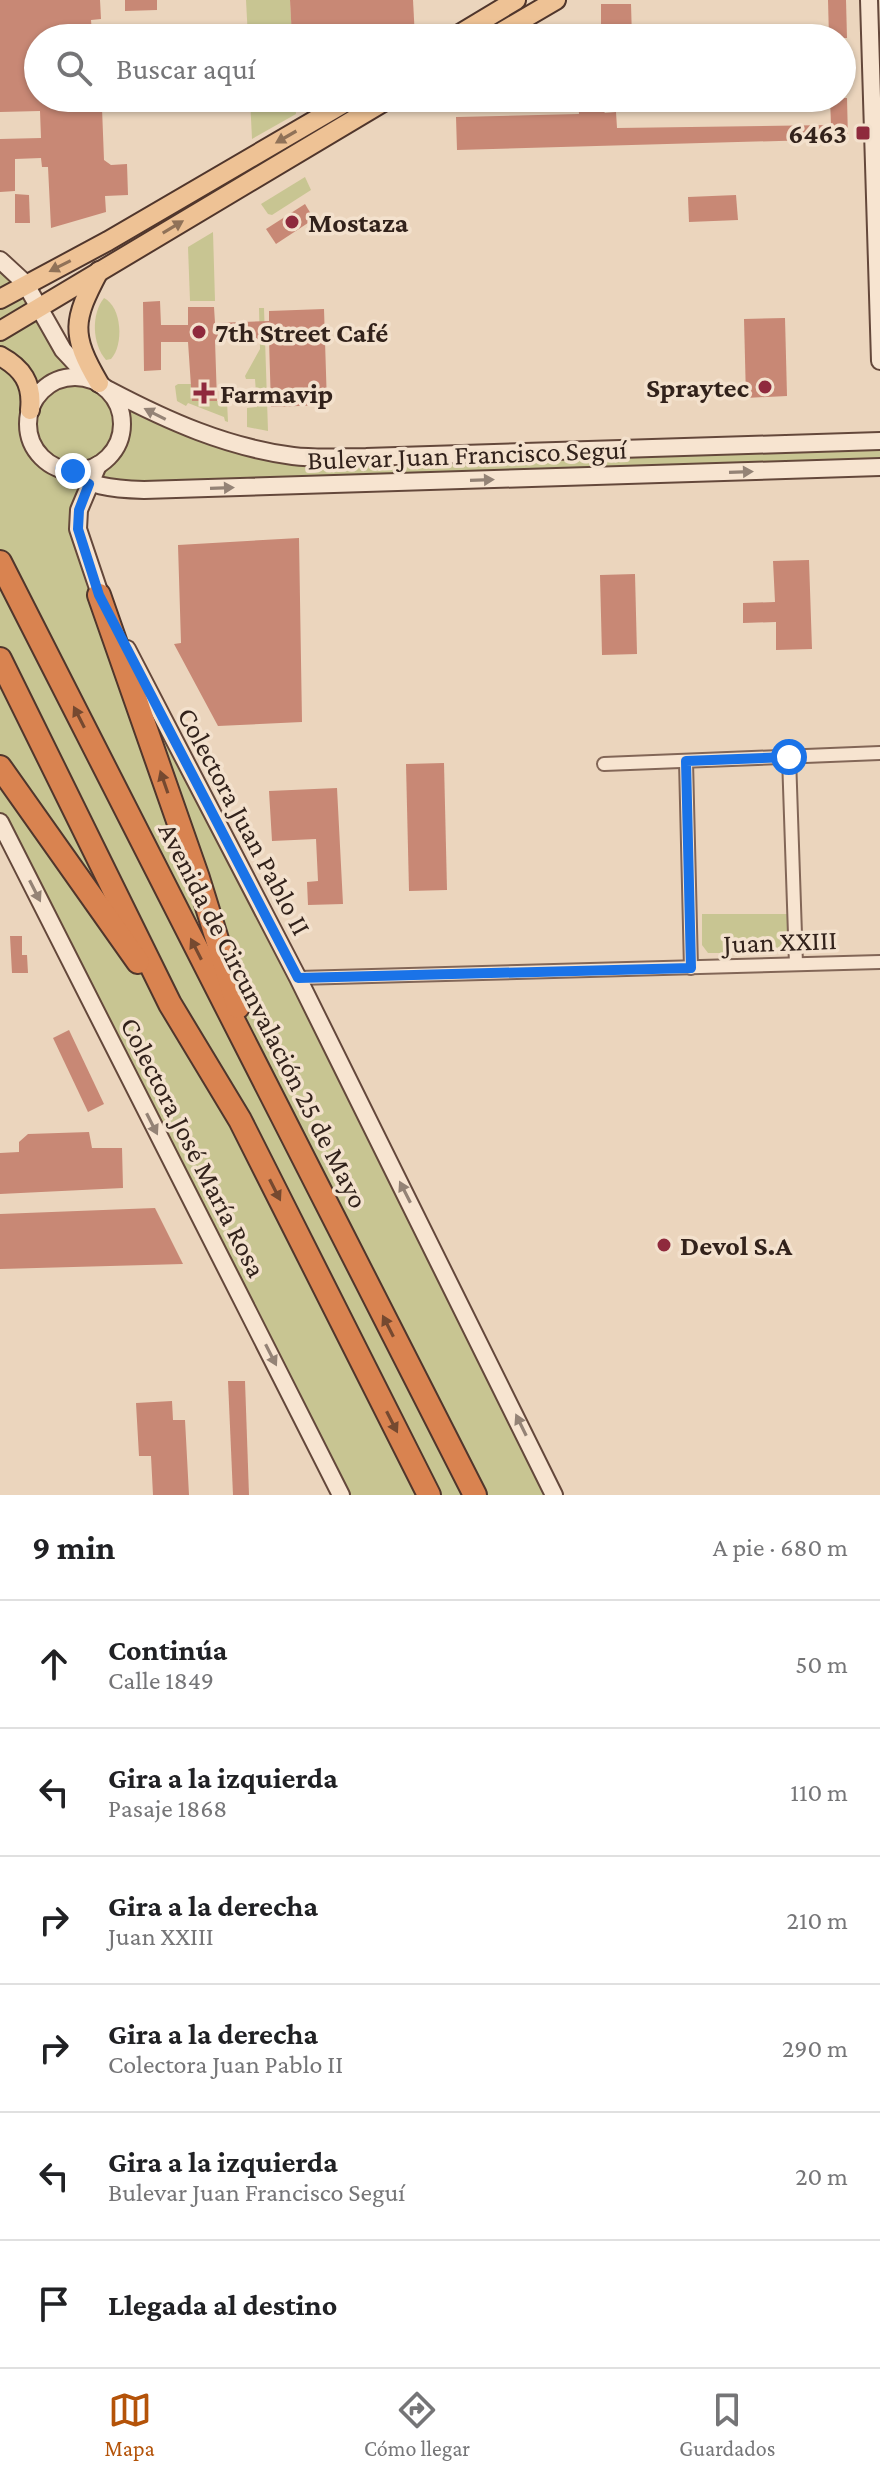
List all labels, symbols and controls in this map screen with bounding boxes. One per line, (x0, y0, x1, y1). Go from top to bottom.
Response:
search box (24, 24, 856, 112)
icon: search (52, 46, 96, 90)
text: Buscar aquí (116, 52, 256, 85)
place label: 6463 (788, 118, 847, 149)
marker: 6463 (854, 124, 872, 142)
one-way arrow (275, 130, 297, 144)
place label: Mostaza (308, 207, 409, 238)
marker: Mostaza (283, 213, 301, 231)
one-way arrow (162, 220, 184, 234)
one-way arrow (48, 259, 71, 272)
place label: 7th Street Café (215, 317, 388, 348)
marker: 7th Street Café (190, 323, 208, 341)
place label: Spraytec (646, 372, 749, 403)
place label: Farmavip (220, 378, 333, 409)
marker: Spraytec (756, 378, 774, 396)
marker: Farmavip (195, 384, 213, 402)
one-way arrow (144, 407, 167, 421)
street label: Bulevar Juan Francisco Seguí (307, 433, 629, 476)
route end (55, 453, 91, 489)
one-way arrow (729, 465, 754, 478)
one-way arrow (470, 473, 495, 486)
one-way arrow (210, 481, 235, 494)
street label: Colectora Juan Pablo II (171, 702, 318, 940)
one-way arrow (72, 706, 86, 729)
route start (771, 739, 807, 775)
one-way arrow (157, 769, 170, 793)
street label: Avenida de Circunvalación 25 de Mayo (153, 817, 375, 1213)
one-way arrow (29, 880, 42, 903)
street label: Juan XXIII (720, 924, 837, 959)
one-way arrow (190, 938, 203, 961)
street label: Colectora José María Rosa (114, 1012, 273, 1282)
one-way arrow (146, 1112, 159, 1135)
one-way arrow (268, 1178, 282, 1201)
one-way arrow (398, 1180, 412, 1203)
place label: Devol S.A (680, 1230, 792, 1261)
marker: Devol S.A (655, 1236, 673, 1254)
one-way arrow (382, 1314, 395, 1337)
one-way arrow (265, 1343, 278, 1366)
one-way arrow (385, 1411, 399, 1434)
one-way arrow (514, 1413, 528, 1436)
text: 9 min (32, 1529, 115, 1566)
text: A pie · 680 m (713, 1533, 848, 1562)
text: Continúa (108, 1633, 227, 1666)
icon: ahead (32, 1642, 76, 1686)
text: 50 m (795, 1650, 848, 1679)
text: Calle 1849 (108, 1666, 214, 1695)
text: Gira a la izquierda (108, 1761, 338, 1794)
icon: left (32, 1770, 76, 1814)
text: 110 m (790, 1778, 848, 1807)
text: Pasaje 1868 (108, 1794, 227, 1823)
text: Gira a la derecha (108, 1889, 318, 1922)
icon: right (32, 1898, 76, 1942)
text: 210 m (787, 1906, 848, 1935)
text: Juan XXIII (108, 1922, 214, 1951)
text: Gira a la derecha (108, 2017, 318, 2050)
icon: right (32, 2026, 76, 2070)
text: 290 m (782, 2034, 848, 2063)
text: Colectora Juan Pablo II (108, 2050, 343, 2079)
text: Gira a la izquierda (108, 2145, 338, 2178)
icon: left (32, 2154, 76, 2198)
text: 20 m (795, 2162, 848, 2191)
text: Bulevar Juan Francisco Seguí (108, 2178, 405, 2207)
icon: arrive (32, 2282, 76, 2326)
text: Llegada al destino (108, 2288, 337, 2321)
tab: Mapa (105, 2388, 155, 2461)
tab: Cómo llegar (364, 2388, 470, 2461)
tab: Guardados (679, 2388, 775, 2461)

